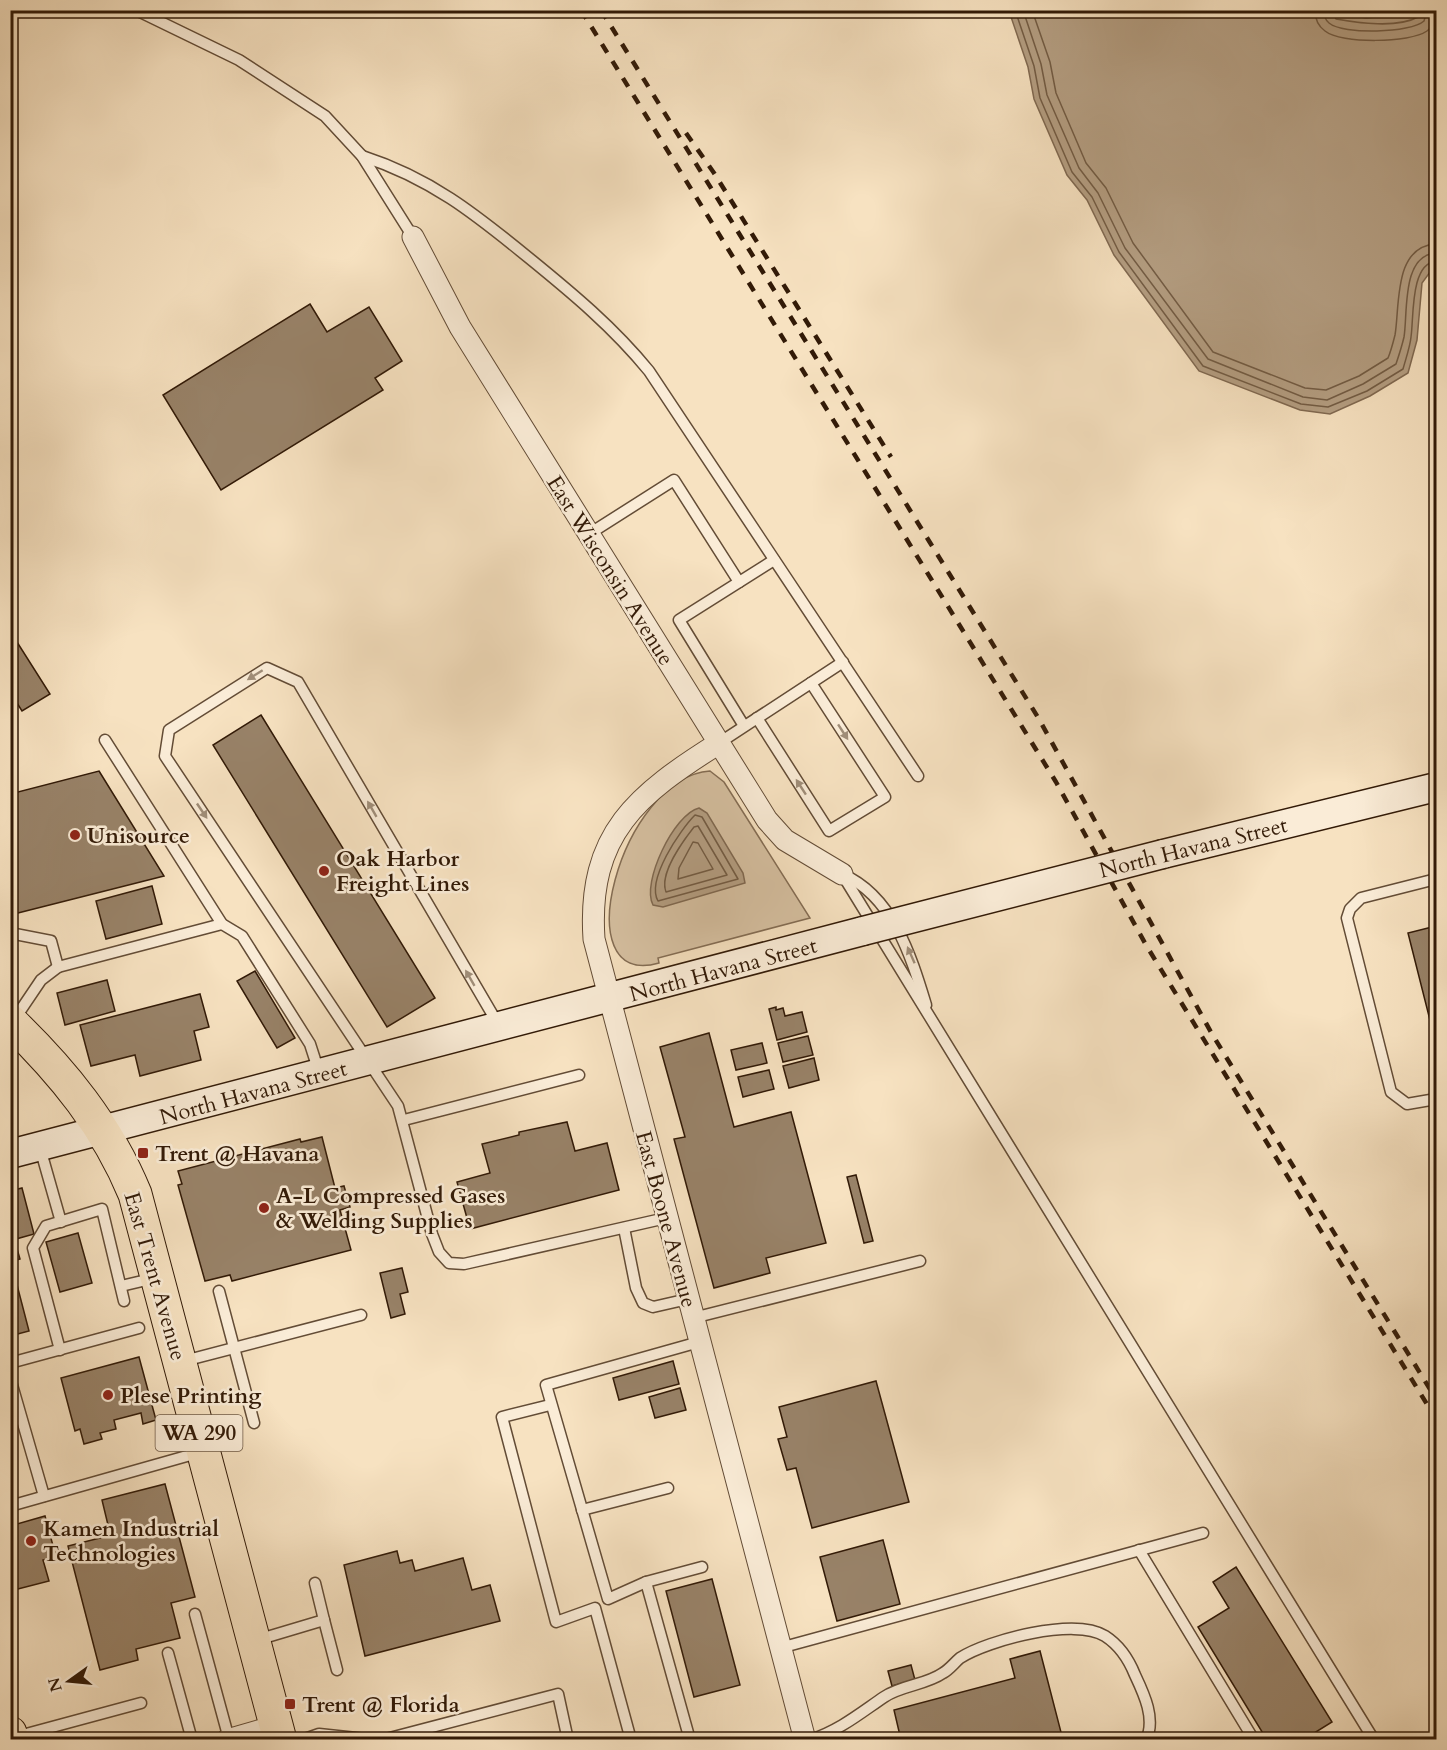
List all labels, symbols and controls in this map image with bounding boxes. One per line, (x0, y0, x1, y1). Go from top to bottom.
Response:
street label: East Wisconsin Avenue (539, 470, 681, 671)
one-way arrow (247, 670, 264, 681)
one-way arrow (837, 724, 849, 740)
one-way arrow (795, 779, 806, 795)
one-way arrow (367, 800, 377, 817)
one-way arrow (196, 803, 207, 819)
street label: North Havana Street (1096, 810, 1291, 886)
place label: Unisource (87, 821, 190, 851)
marker: Unisource (68, 828, 82, 842)
place label: Oak Harbor Freight Lines (336, 844, 469, 899)
marker: Oak Harbor Freight Lines (317, 864, 331, 878)
street label: North Havana Street (626, 930, 820, 1009)
one-way arrow (905, 946, 915, 964)
one-way arrow (464, 970, 475, 986)
street label: North Havana Street (156, 1053, 350, 1132)
street label: East Boone Avenue (628, 1128, 704, 1311)
place label: Trent @ Havana (155, 1139, 319, 1169)
marker: Trent @ Havana (136, 1146, 150, 1160)
place label: A-L Compressed Gases & Welding Supplies (276, 1181, 505, 1236)
street label: East Trent Avenue (117, 1188, 193, 1364)
marker: A-L Compressed Gases & Welding Supplies (257, 1201, 271, 1215)
place label: Plese Printing (120, 1381, 262, 1411)
marker: Plese Printing (101, 1388, 115, 1402)
road number: WA 290 (156, 1415, 242, 1451)
place label: Kamen Industrial Technologies (43, 1514, 219, 1569)
marker: Kamen Industrial Technologies (24, 1534, 38, 1548)
north arrow (39, 1651, 99, 1711)
text: N (43, 1675, 68, 1694)
place label: Trent @ Florida (302, 1690, 460, 1720)
marker: Trent @ Florida (283, 1697, 297, 1711)

